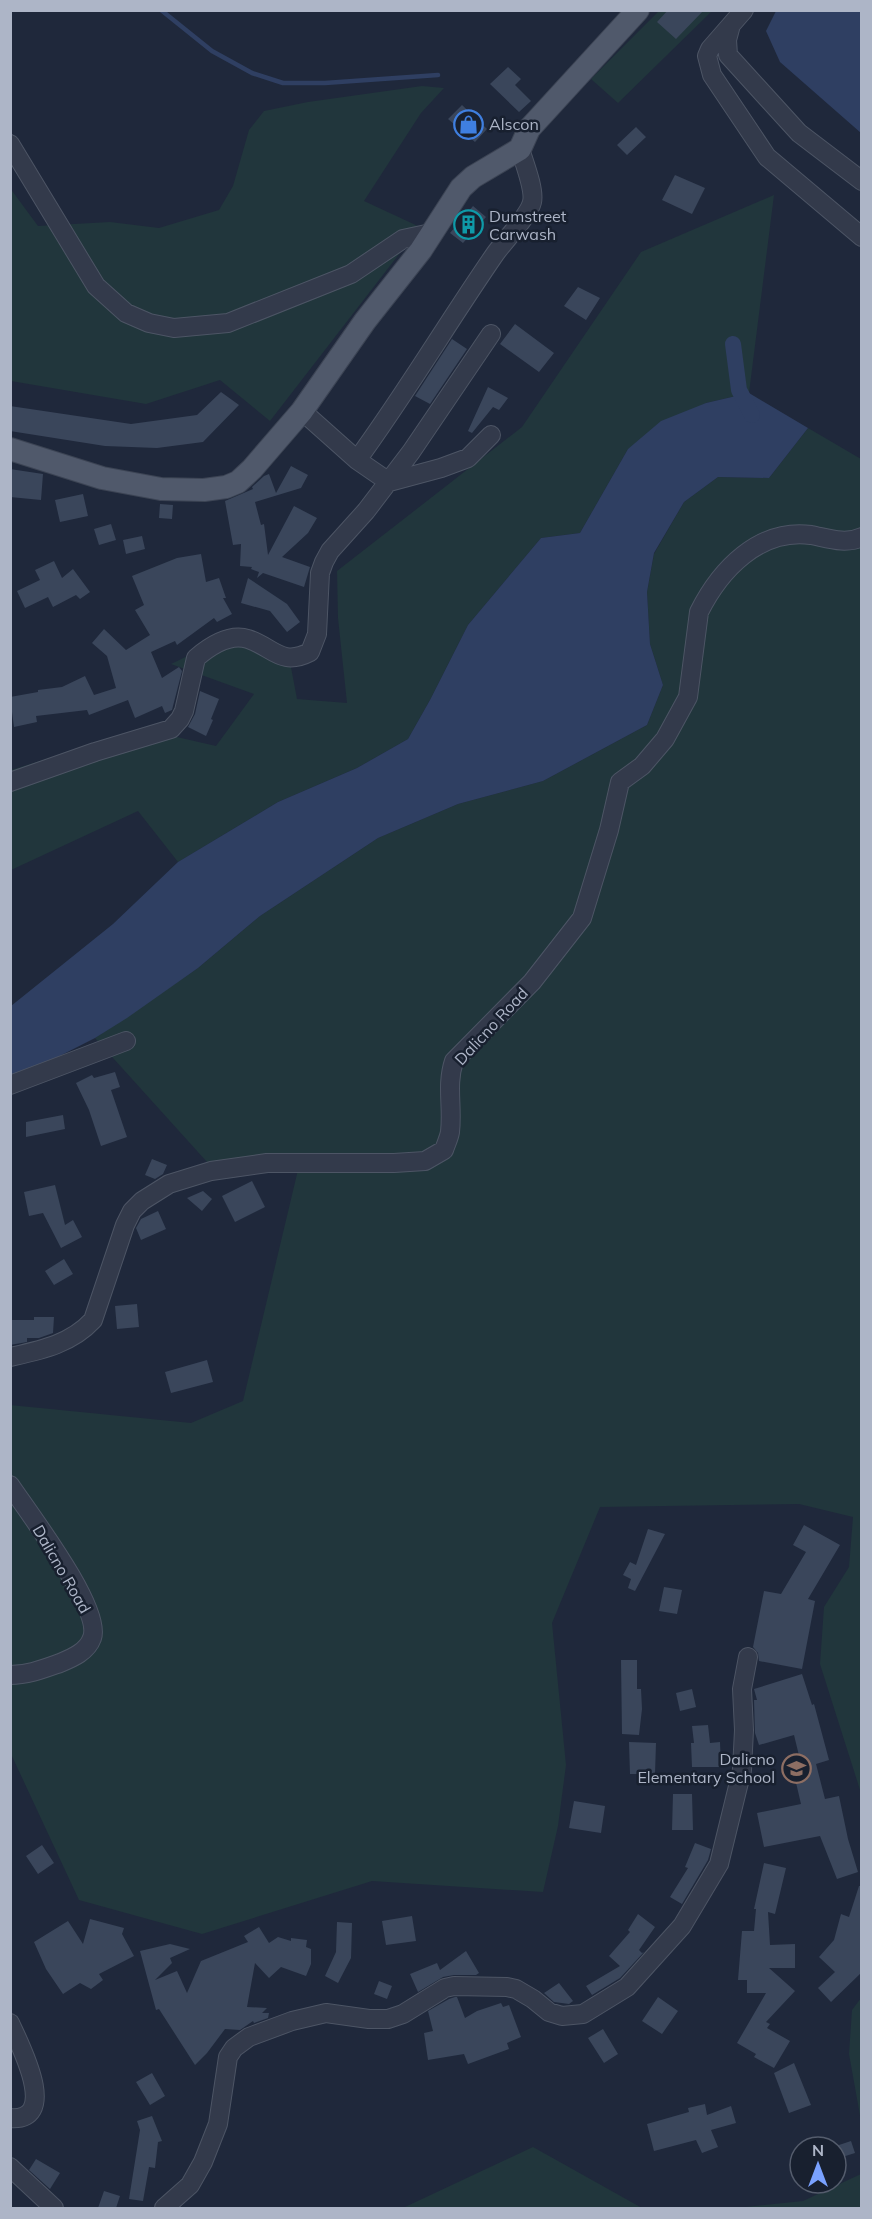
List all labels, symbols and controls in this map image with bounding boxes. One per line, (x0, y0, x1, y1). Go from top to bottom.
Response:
shop icon: Alscon (452, 108, 484, 140)
place label: Alscon (489, 114, 539, 134)
place label: Dumstreet Carwash (489, 206, 567, 244)
building icon: Dumstreet Carwash (452, 209, 484, 241)
street label: Dalicno Road (450, 983, 532, 1069)
street label: Dalicno Road (29, 1521, 95, 1617)
place label: Dalicno Elementary School (637, 1749, 775, 1787)
school or university icon: Dalicno Elementary School (780, 1752, 812, 1784)
north arrow (788, 2135, 848, 2195)
text: N (812, 2140, 824, 2160)

